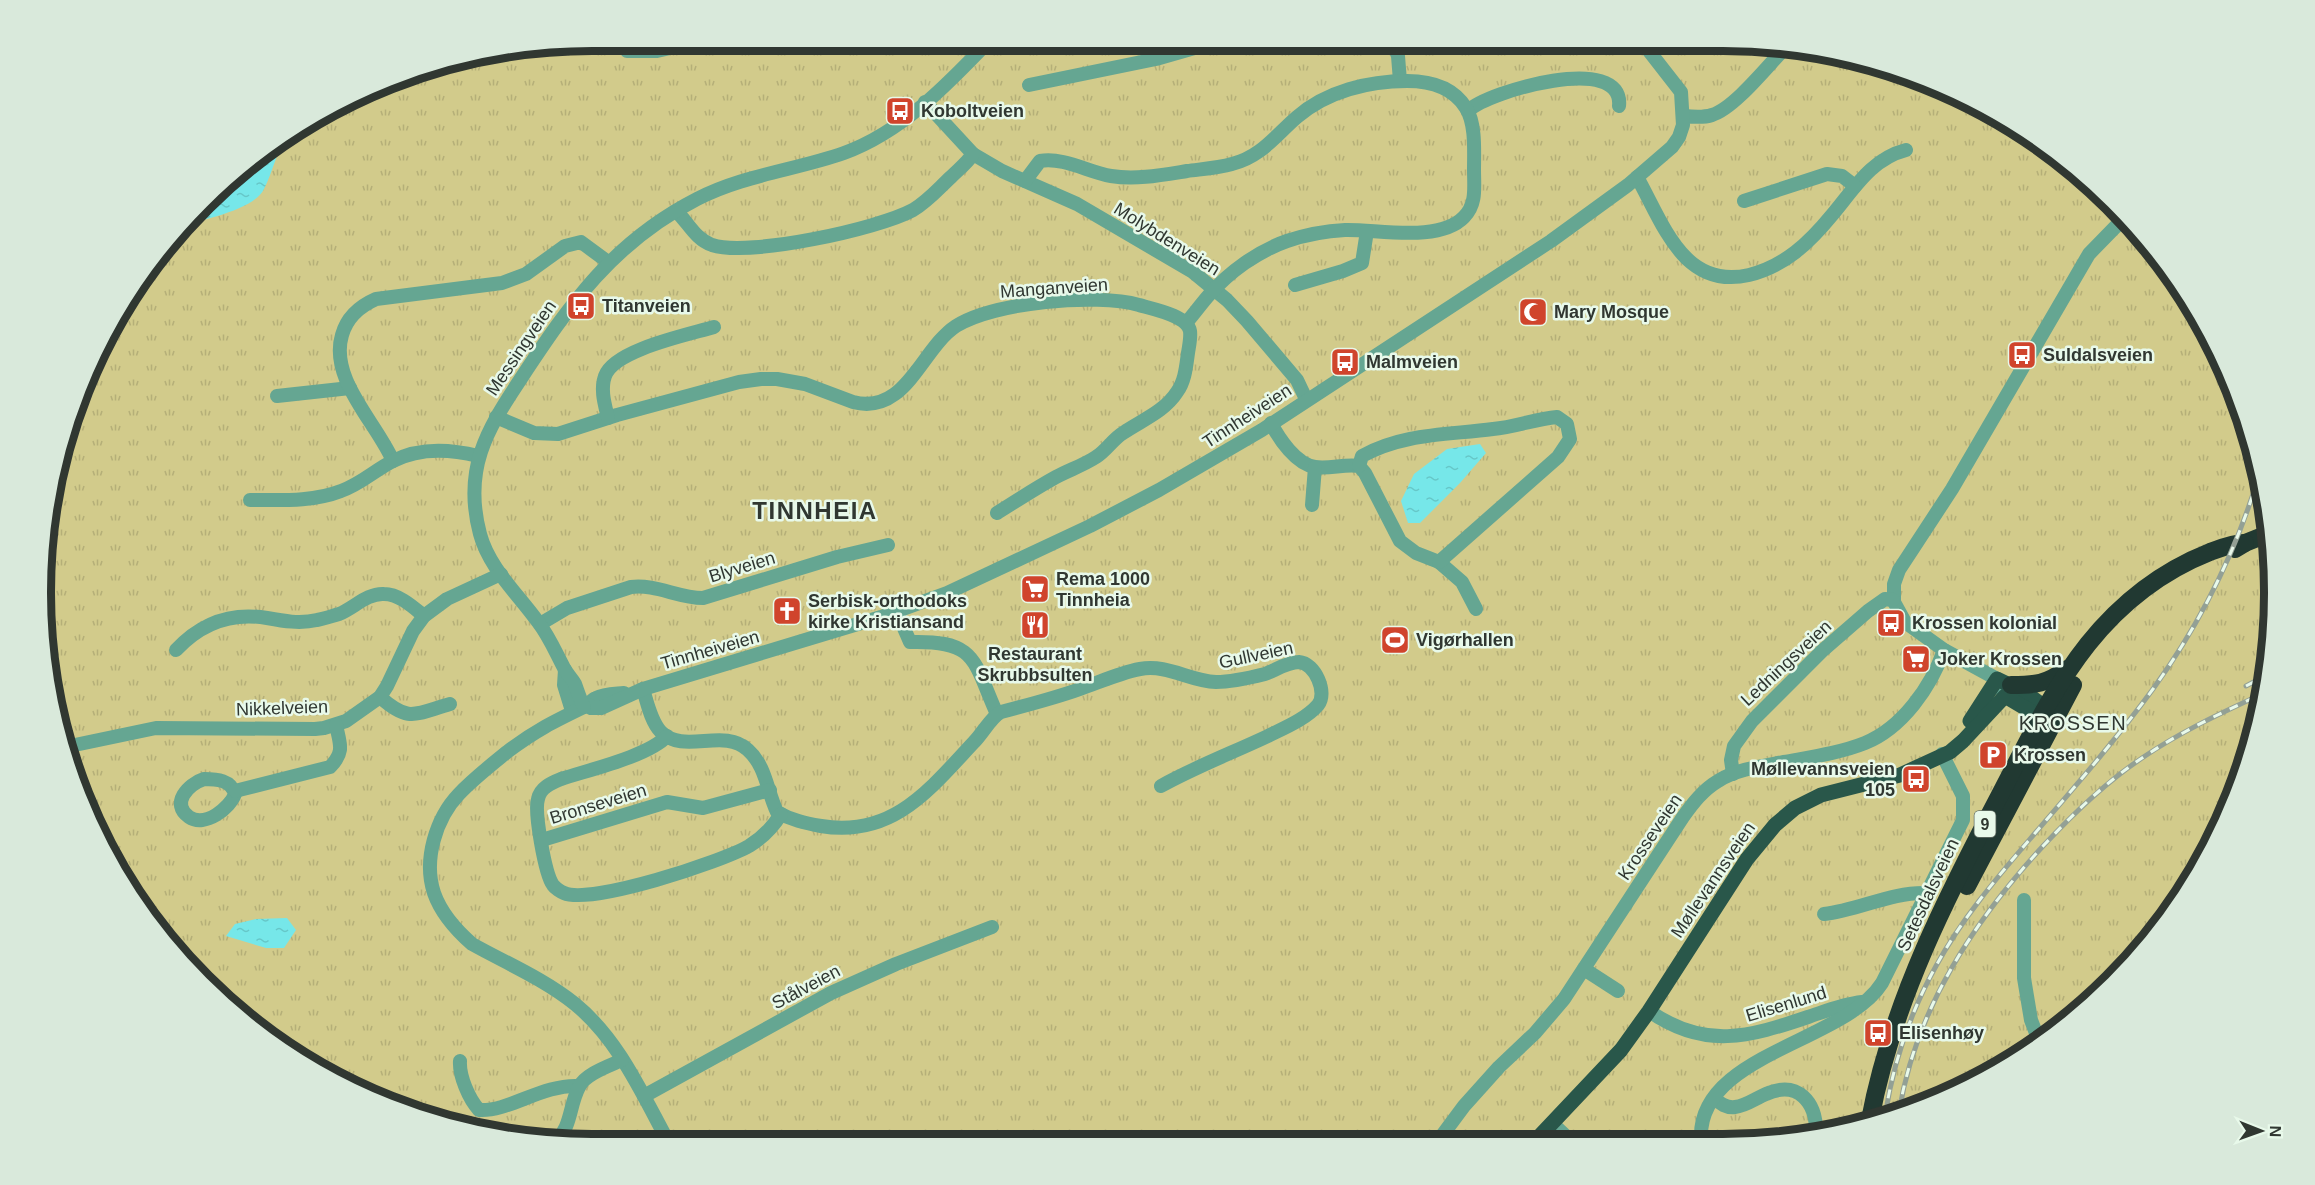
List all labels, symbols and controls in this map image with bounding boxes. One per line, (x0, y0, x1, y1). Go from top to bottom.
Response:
bus stop icon: Koboltveien (884, 95, 916, 127)
place label: Koboltveien (921, 101, 1024, 121)
street label: Molybdenveien (1110, 198, 1224, 280)
street label: Manganveien (999, 274, 1109, 302)
bus stop icon: Titanveien (565, 290, 597, 322)
place label: Titanveien (602, 296, 691, 316)
mosque icon: Mary Mosque (1517, 296, 1549, 328)
street label: Messingveien (482, 297, 560, 399)
place label: Mary Mosque (1554, 302, 1669, 322)
bus stop icon: Suldalsveien (2006, 339, 2038, 371)
place label: Suldalsveien (2043, 345, 2153, 365)
bus stop icon: Malmveien (1329, 346, 1361, 378)
place label: Malmveien (1366, 352, 1458, 372)
street label: Tinnheiveien (1199, 380, 1295, 452)
district label: TINNHEIA (752, 497, 878, 524)
street label: Blyveien (707, 547, 777, 587)
place label: Rema 1000 Tinnheia (1056, 569, 1150, 610)
supermarket icon: Rema 1000 Tinnheia (1019, 573, 1051, 605)
place label: Serbisk-orthodoks kirke Kristiansand (808, 591, 967, 632)
church icon: Serbisk-orthodoks kirke Kristiansand (771, 595, 803, 627)
bus stop icon: Krossen kolonial (1875, 607, 1907, 639)
restaurant icon: Restaurant Skrubbsulten (1019, 609, 1051, 641)
place label: Krossen kolonial (1912, 613, 2057, 633)
street label: Ledningsveien (1737, 616, 1835, 710)
sports icon: Vigørhallen (1379, 624, 1411, 656)
street label: Tinnheiveien (659, 626, 761, 674)
place label: Vigørhallen (1416, 630, 1514, 650)
street label: Gullveien (1217, 637, 1295, 673)
supermarket icon: Joker Krossen (1900, 643, 1932, 675)
place label: Restaurant Skrubbsulten (977, 644, 1093, 685)
place label: Joker Krossen (1937, 649, 2062, 669)
street label: Nikkelveien (236, 696, 328, 720)
district label: KROSSEN (2019, 712, 2127, 734)
parking icon: Krossen (1977, 739, 2009, 771)
place label: Krossen (2014, 745, 2086, 765)
place label: Møllevannsveien 105 (1751, 759, 1895, 800)
bus stop icon: Møllevannsveien 105 (1900, 763, 1932, 795)
street label: Bronseveien (547, 780, 649, 828)
street label: Krosseveien (1614, 790, 1686, 884)
road number: 9 (1974, 811, 1996, 837)
street label: Møllevannsveien (1667, 818, 1759, 942)
street label: Setesdalsveien (1893, 835, 1963, 955)
street label: Stålveien (769, 961, 843, 1013)
street label: Elisenlund (1743, 982, 1829, 1026)
bus stop icon: Elisenhøy (1862, 1017, 1894, 1049)
place label: Elisenhøy (1899, 1023, 1984, 1043)
north arrow (2231, 1101, 2291, 1161)
text: N (2267, 1125, 2284, 1137)

